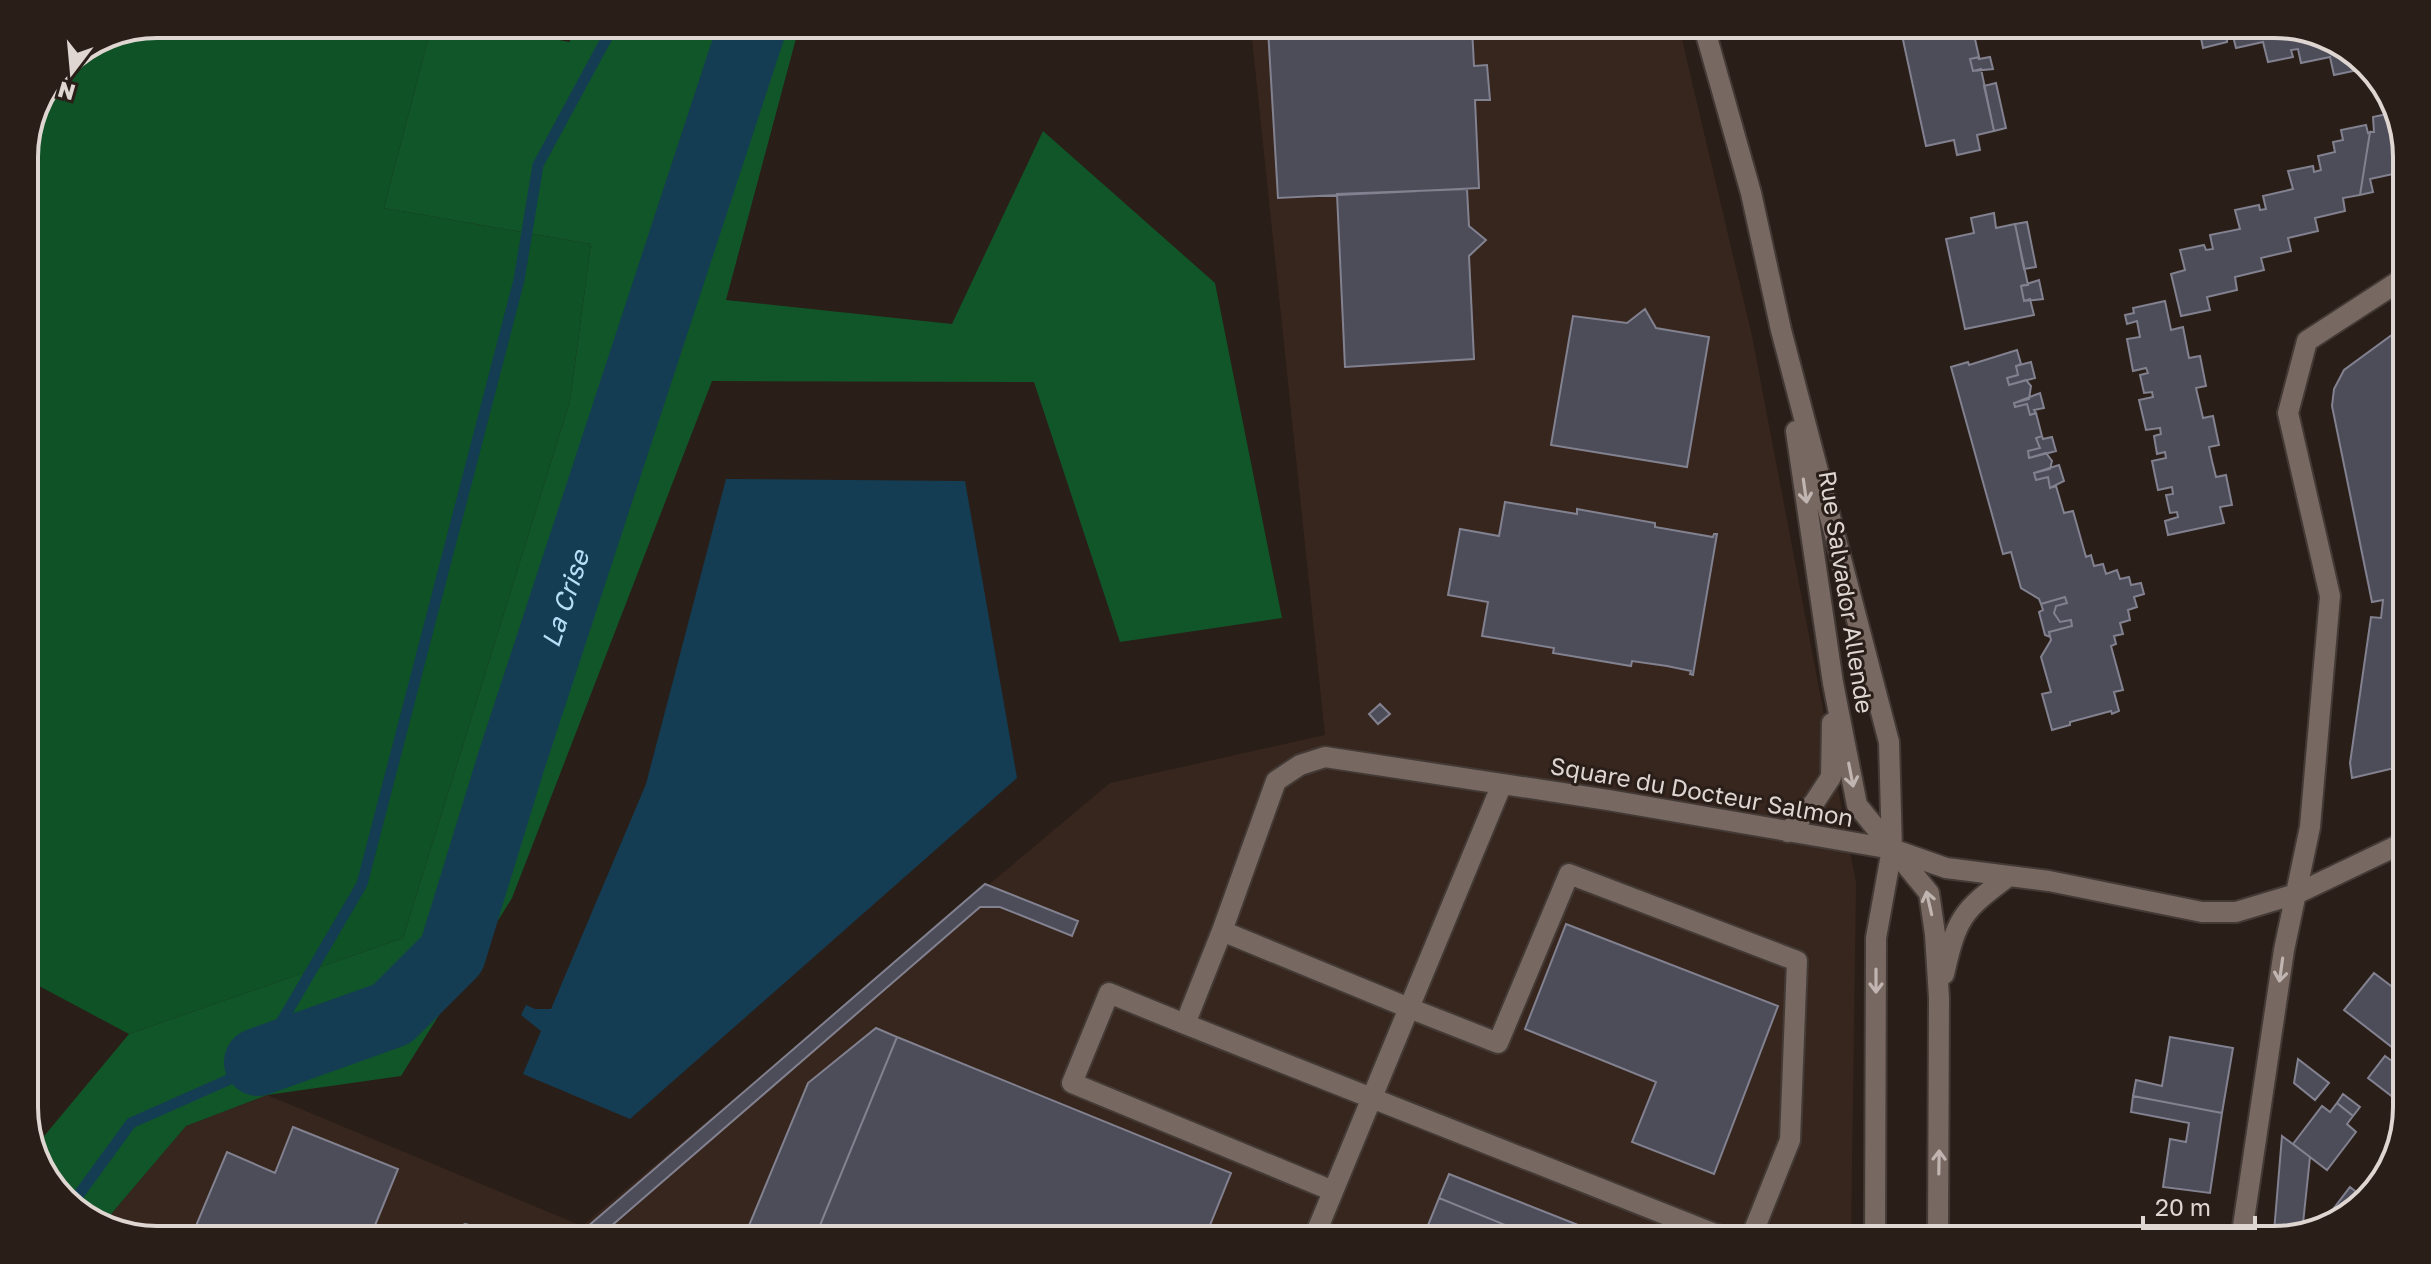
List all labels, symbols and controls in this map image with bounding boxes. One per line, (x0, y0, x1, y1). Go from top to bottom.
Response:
north arrow (32, 32, 112, 112)
text: N (55, 76, 78, 107)
street label: Rue Salvador Allende (1813, 469, 1881, 715)
one-way arrow (1798, 477, 1813, 503)
water label: La Crise (534, 544, 596, 651)
street label: Square du Docteur Salmon (1548, 750, 1856, 832)
one-way arrow (1844, 762, 1859, 787)
one-way arrow (1921, 891, 1936, 916)
one-way arrow (2273, 957, 2288, 983)
one-way arrow (1868, 967, 1884, 994)
one-way arrow (1931, 1149, 1947, 1176)
scale bar (2143, 1180, 2255, 1230)
text: 20 m (2155, 1192, 2211, 1221)

